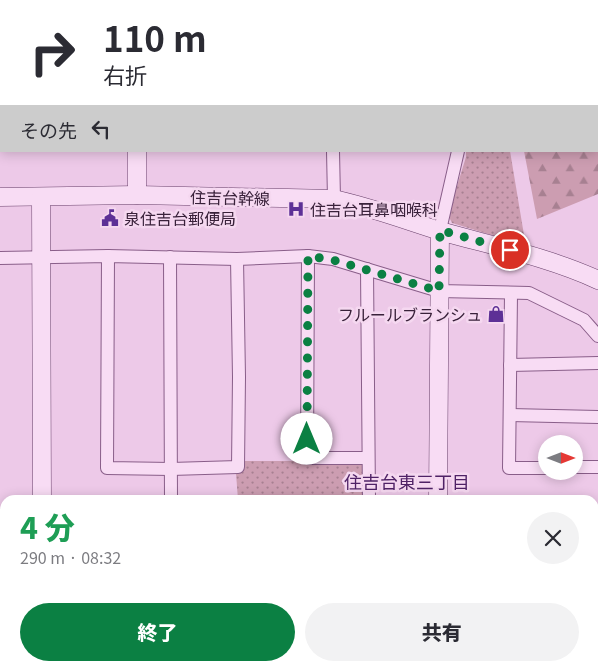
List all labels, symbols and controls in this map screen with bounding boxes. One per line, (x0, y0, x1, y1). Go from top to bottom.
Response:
text: 110 m (103, 11, 207, 62)
icon: right (20, 20, 85, 85)
text: 右折 (103, 58, 147, 90)
icon: left (87, 115, 115, 143)
text: その先 (20, 116, 77, 143)
street label: 住吉台幹線 (190, 184, 270, 210)
place label: 住吉台耳鼻咽喉科 (310, 197, 438, 221)
hospital icon: 住吉台耳鼻咽喉科 (286, 199, 306, 219)
place label: 泉住吉台郵便局 (124, 206, 236, 230)
public building icon: 泉住吉台郵便局 (100, 208, 120, 228)
pin (489, 229, 531, 271)
icon: arrive (496, 236, 524, 264)
place label: フルールブランシュ (338, 302, 482, 326)
shop icon: フルールブランシュ (486, 304, 506, 324)
position arrow (280, 412, 332, 464)
north arrow (538, 435, 582, 480)
map controls (538, 435, 583, 480)
district label: 住吉台東三丁目 (344, 468, 470, 494)
text: 4 分 (20, 504, 75, 548)
button: close (527, 512, 579, 564)
text: 290 m · 08:32 (20, 545, 121, 569)
button: 終了 (20, 603, 295, 661)
button: 共有 (305, 603, 579, 661)

